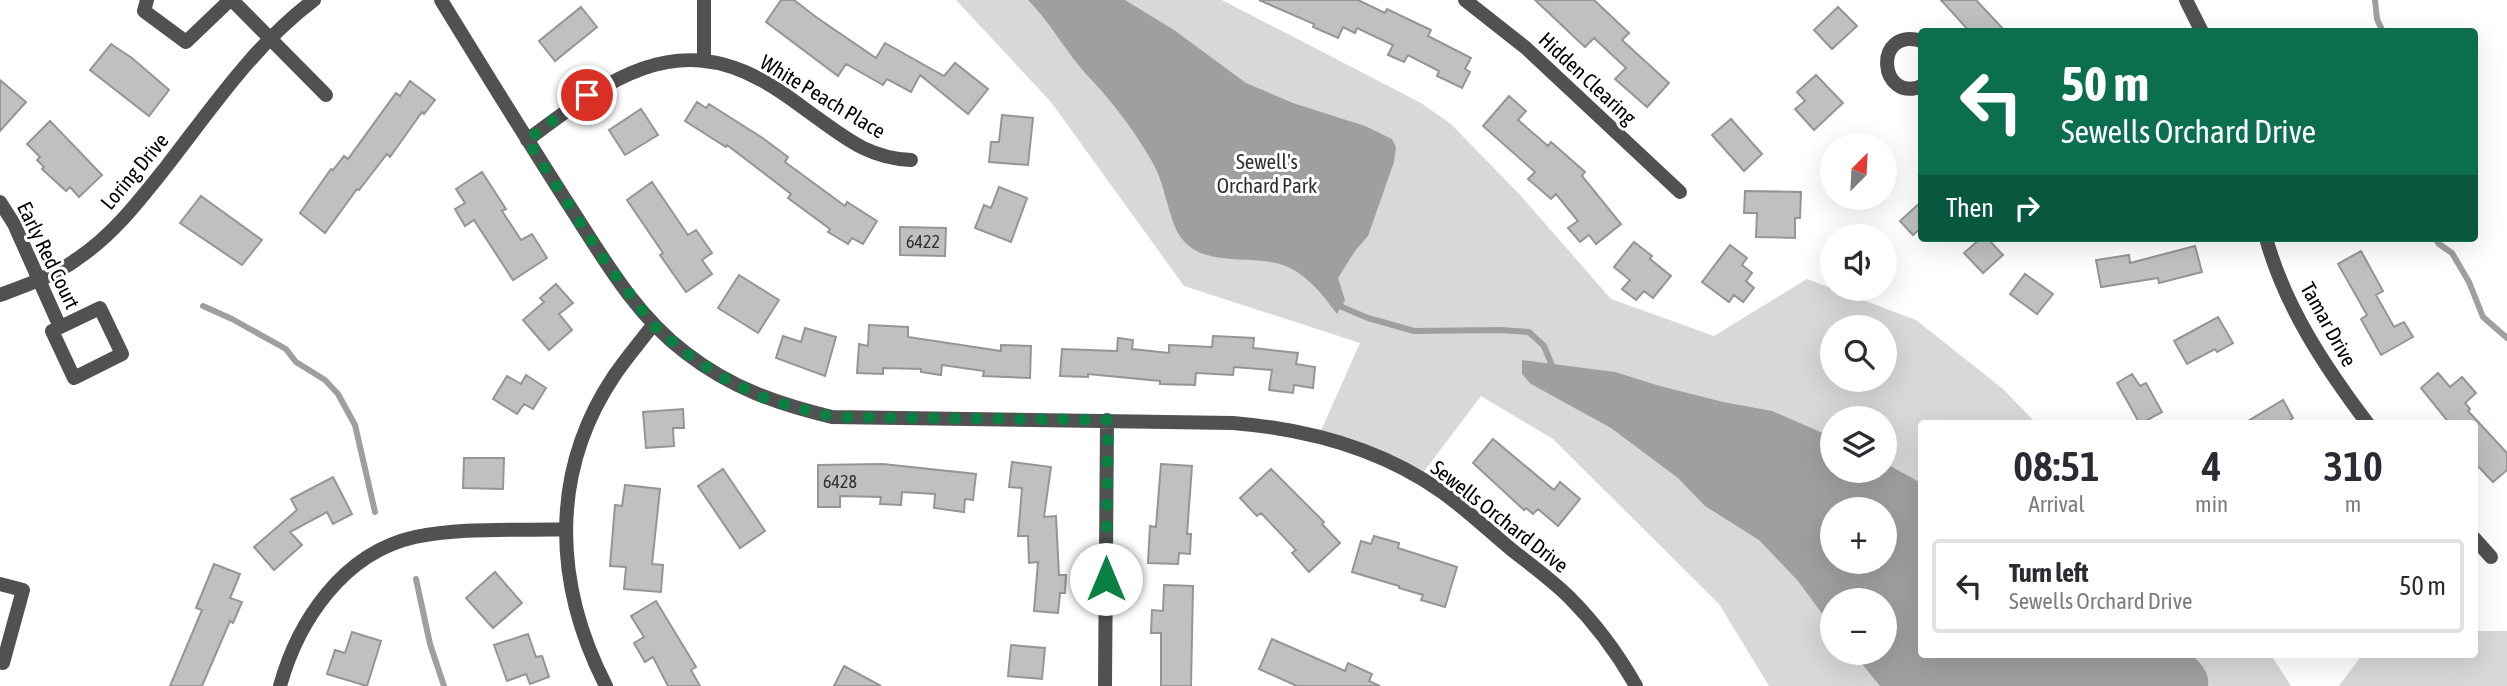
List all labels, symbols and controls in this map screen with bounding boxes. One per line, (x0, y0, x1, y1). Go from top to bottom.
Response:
street label: Hidden Clearing (1535, 27, 1641, 129)
street label: White Peach Place (756, 49, 890, 143)
text: 50 m (2061, 55, 2149, 111)
icon: left (1946, 56, 2037, 147)
pin (557, 65, 617, 125)
icon: arrive (568, 76, 606, 114)
text: Sewells Orchard Drive (2061, 113, 2316, 150)
street label: Loring Drive (95, 128, 173, 214)
north arrow (1820, 133, 1897, 210)
map controls (1820, 133, 1897, 665)
park label: Sewell's Orchard Park (1217, 149, 1317, 197)
icon: right (2008, 189, 2046, 227)
text: Then (1946, 193, 1994, 223)
street label: Early Red Court (13, 198, 85, 312)
button: sound (1820, 224, 1897, 301)
house number: 6422 (906, 231, 940, 252)
street label: Tamar Drive (2296, 278, 2362, 370)
button: search (1820, 315, 1897, 392)
button: layers (1820, 406, 1897, 483)
text: 08:51 (2013, 442, 2100, 490)
text: 4 (2202, 442, 2221, 490)
text: 310 (2323, 442, 2383, 490)
street label: Sewells Orchard Drive (1427, 455, 1573, 577)
house number: 6428 (823, 471, 857, 492)
text: Arrival (2028, 491, 2085, 517)
text: min (2195, 491, 2228, 517)
text: m (2345, 491, 2361, 517)
button: + (1820, 497, 1897, 574)
position arrow (1069, 542, 1143, 616)
text: Turn left (2009, 558, 2089, 588)
icon: left (1950, 567, 1988, 605)
text: 50 m (2399, 571, 2446, 601)
button: − (1820, 588, 1897, 665)
text: Sewells Orchard Drive (2009, 588, 2192, 614)

